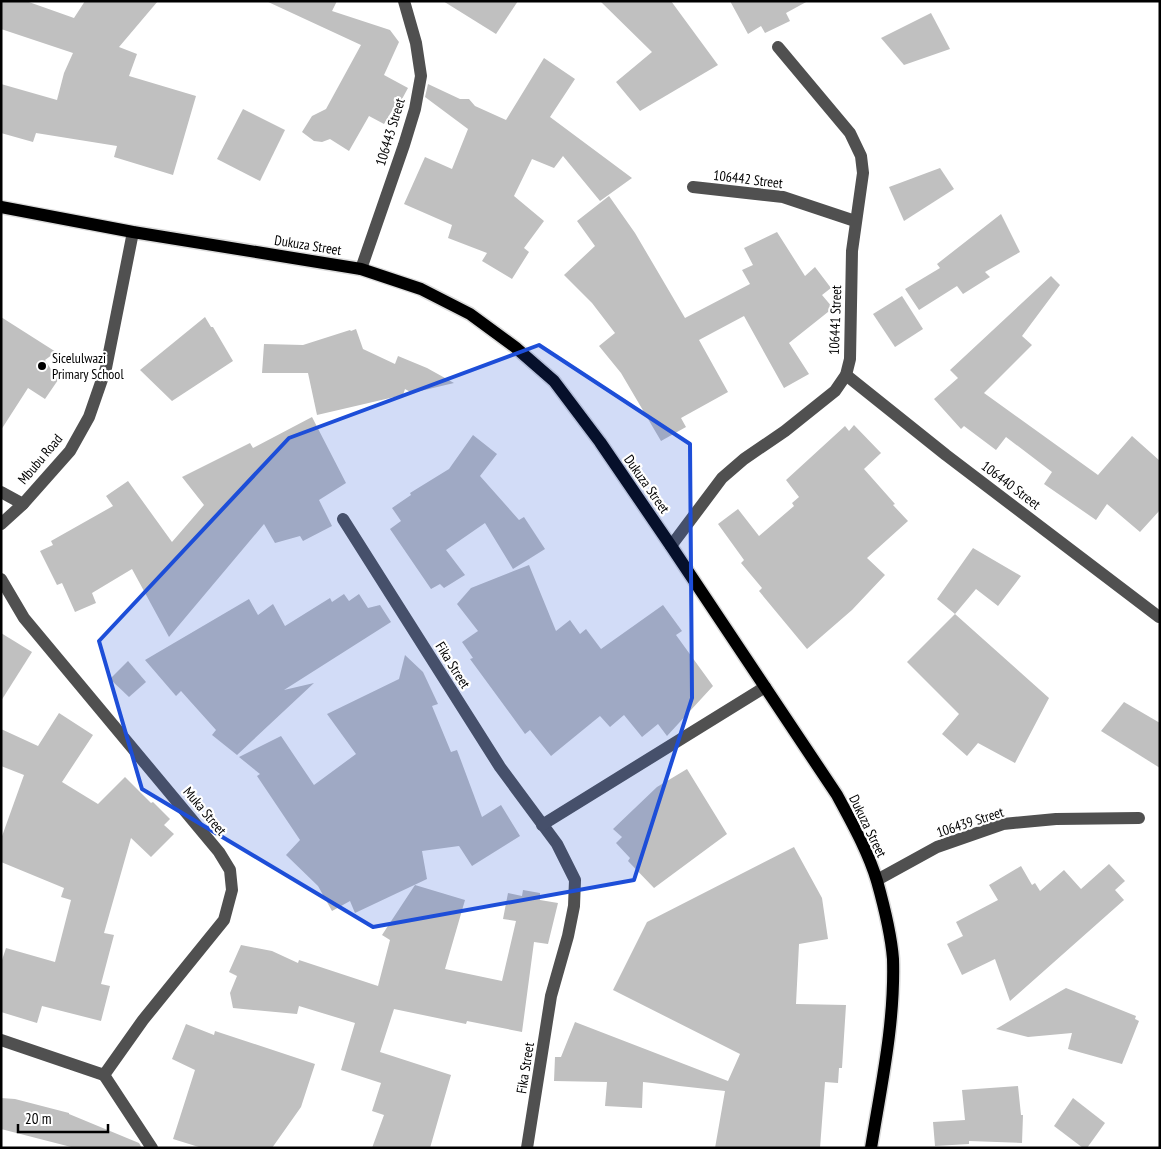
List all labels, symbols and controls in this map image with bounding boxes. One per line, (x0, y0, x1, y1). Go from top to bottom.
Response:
street label: 106443 Street (371, 96, 409, 168)
street label: 106442 Street (712, 166, 784, 192)
street label: Dukuza Street (273, 231, 343, 259)
street label: 106441 Street (825, 285, 845, 355)
place label: Sicelulwazi Primary School (52, 349, 124, 383)
marker: Sicelulwazi Primary School (36, 360, 48, 372)
street label: Mbubu Road (14, 430, 66, 488)
street label: Dukuza Street (620, 451, 674, 517)
street label: 106440 Street (978, 457, 1044, 513)
street label: Fika Street (432, 638, 474, 692)
street label: Muka Street (179, 783, 231, 839)
street label: Dukuza Street (845, 792, 891, 860)
street label: 106439 Street (934, 803, 1006, 841)
street label: Fika Street (512, 1041, 538, 1095)
scale bar (18, 1102, 108, 1134)
text: 20 m (25, 1109, 51, 1128)

